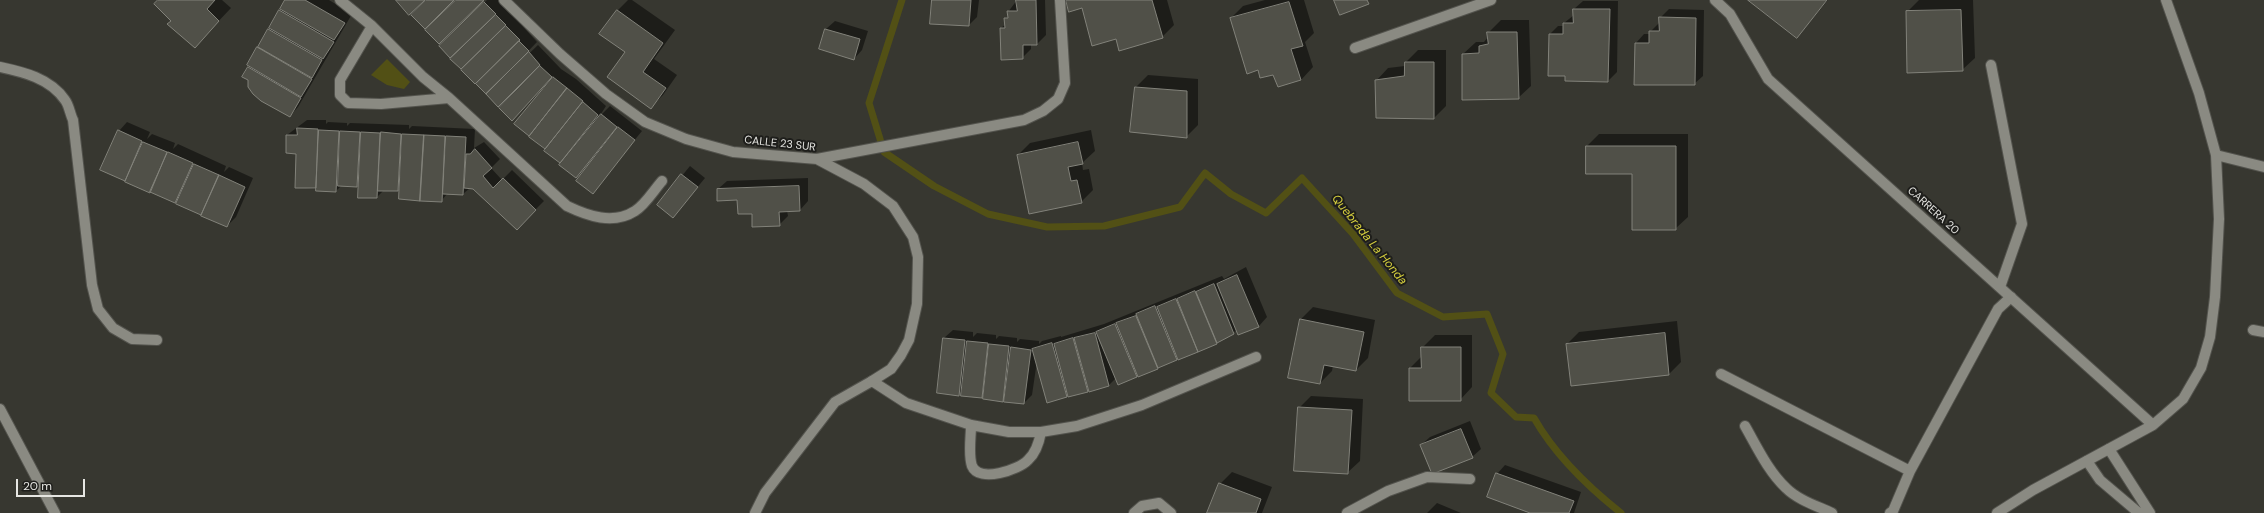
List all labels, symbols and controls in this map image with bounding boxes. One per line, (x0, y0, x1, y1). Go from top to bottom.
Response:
street label: CALLE 23 SUR (744, 134, 816, 154)
street label: CARRERA 20 (1905, 184, 1961, 238)
water label: Quebrada La Honda (1328, 192, 1410, 288)
scale bar (18, 471, 87, 497)
text: 20 m (23, 478, 52, 494)

